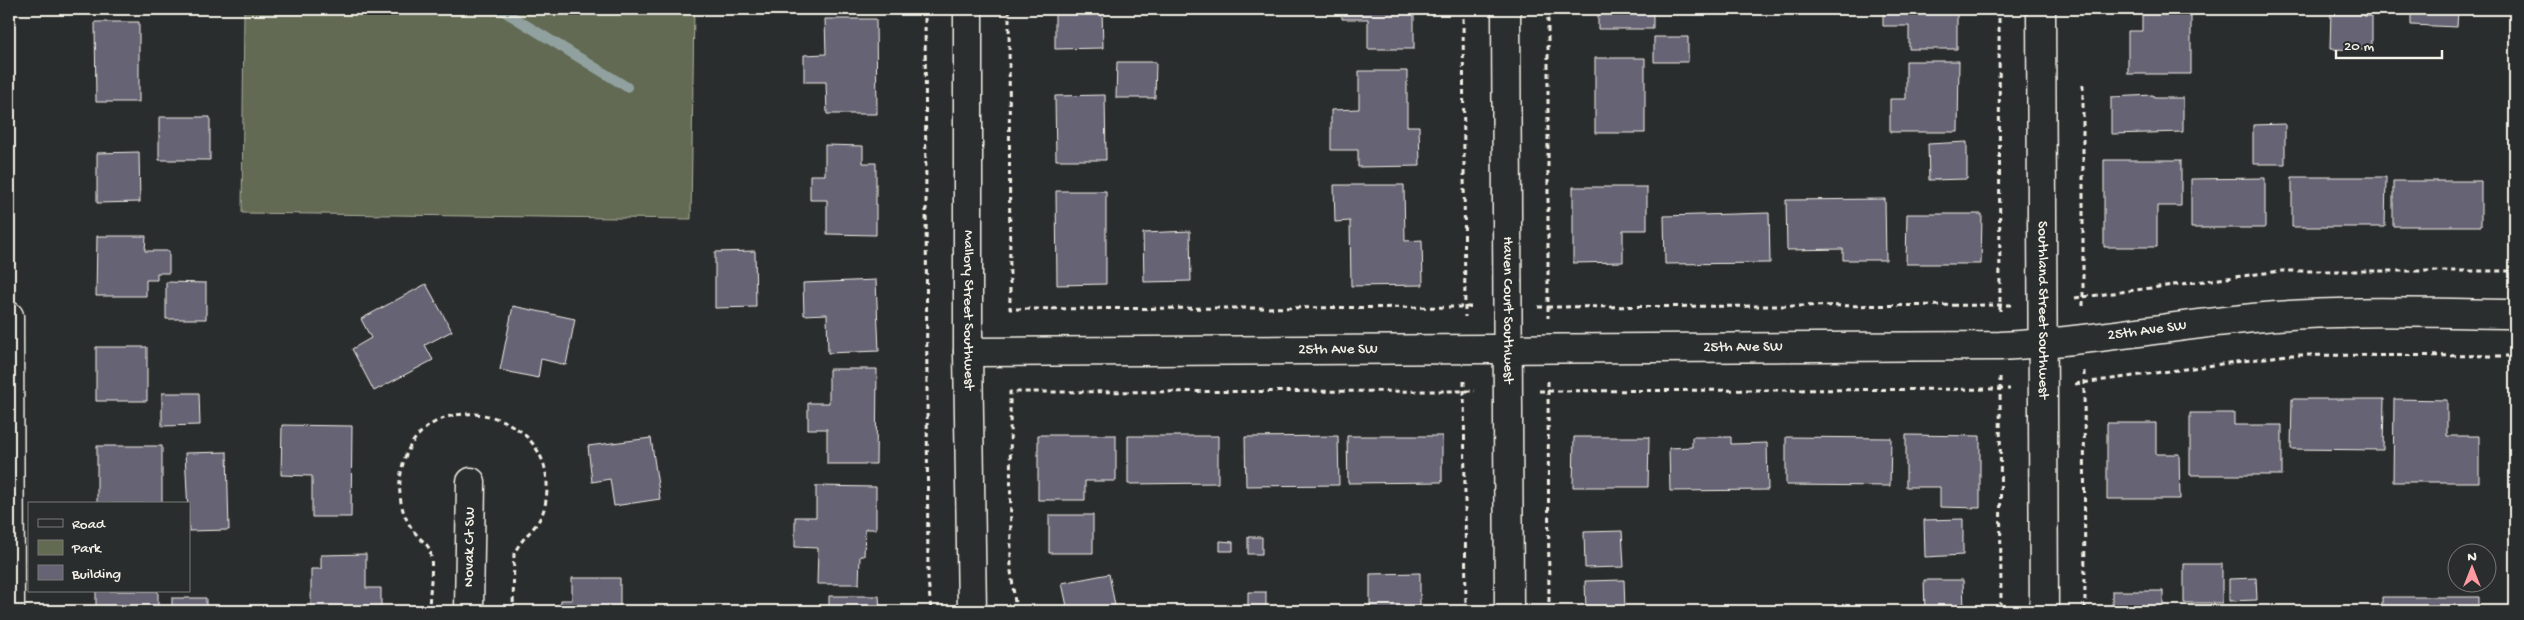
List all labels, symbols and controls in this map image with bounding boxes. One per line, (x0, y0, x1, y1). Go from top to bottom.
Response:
scale bar (2336, 28, 2443, 60)
text: 20 m (2344, 38, 2374, 56)
street label: Southland Street Southwest (2033, 221, 2052, 401)
street label: Mallory Street Southwest (959, 230, 978, 392)
street label: Haven Court Southwest (1498, 236, 1517, 385)
street label: 25th Ave SW (2107, 317, 2188, 345)
street label: 25th Ave SW (1703, 338, 1783, 357)
street label: 25th Ave SW (1298, 341, 1378, 359)
legend (28, 502, 190, 592)
street label: Novak Ct SW (460, 506, 480, 587)
text: Road (72, 516, 106, 534)
text: Park (71, 540, 102, 558)
north arrow (2446, 542, 2496, 592)
text: N (2467, 549, 2477, 566)
text: Building (71, 566, 121, 584)

